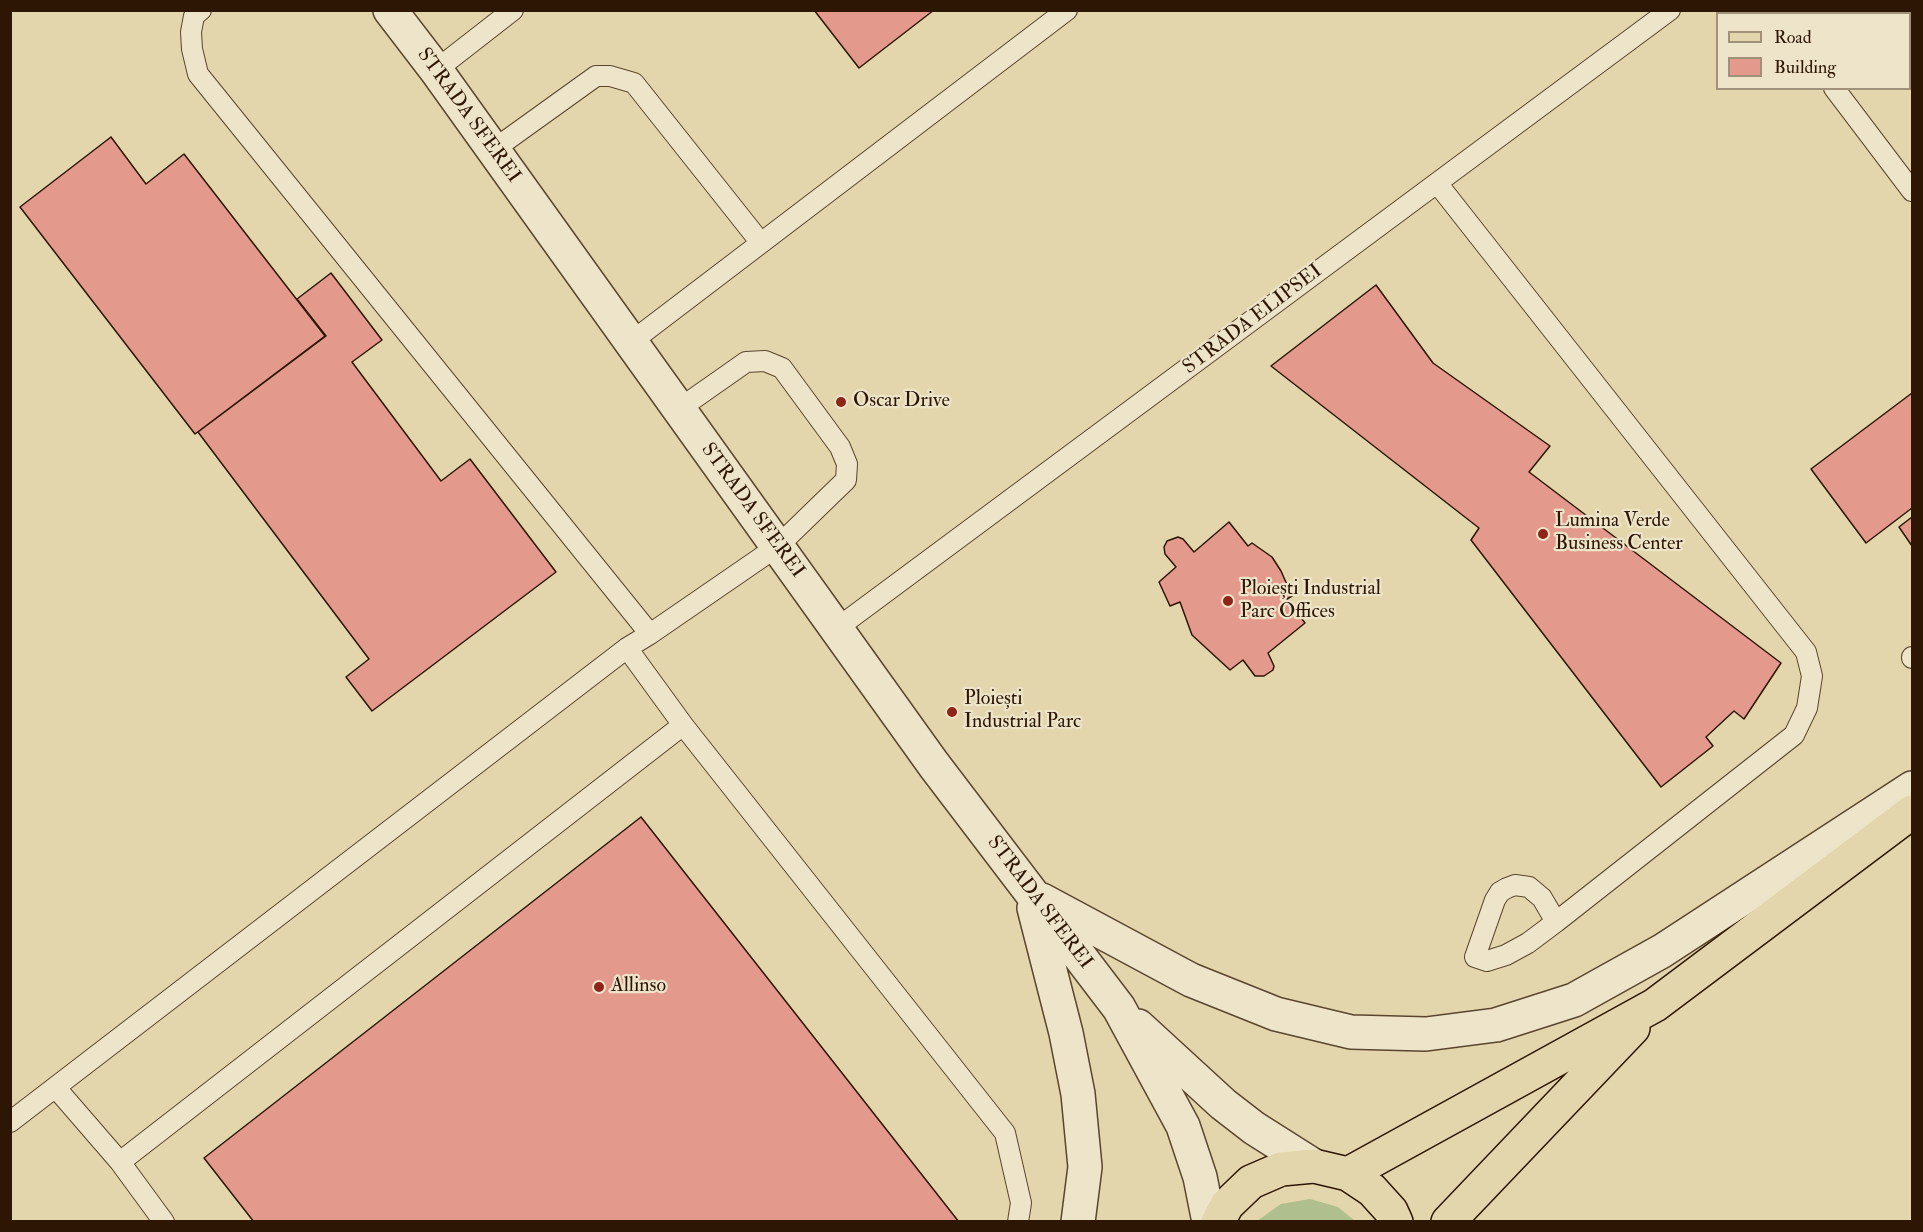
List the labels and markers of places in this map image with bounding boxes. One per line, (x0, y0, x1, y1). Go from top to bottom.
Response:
place label: Oscar Drive (853, 390, 950, 414)
marker: Oscar Drive (834, 395, 848, 409)
place label: Lumina Verde Business Center (1555, 510, 1683, 557)
marker: Lumina Verde Business Center (1536, 527, 1550, 541)
place label: Ploiești Industrial Parc Offices (1240, 578, 1381, 625)
marker: Ploiești Industrial Parc Offices (1221, 594, 1235, 608)
place label: Ploiești Industrial Parc (964, 688, 1081, 735)
marker: Ploiești Industrial Parc (945, 705, 959, 719)
place label: Allinso (611, 975, 666, 999)
marker: Allinso (592, 980, 606, 994)

